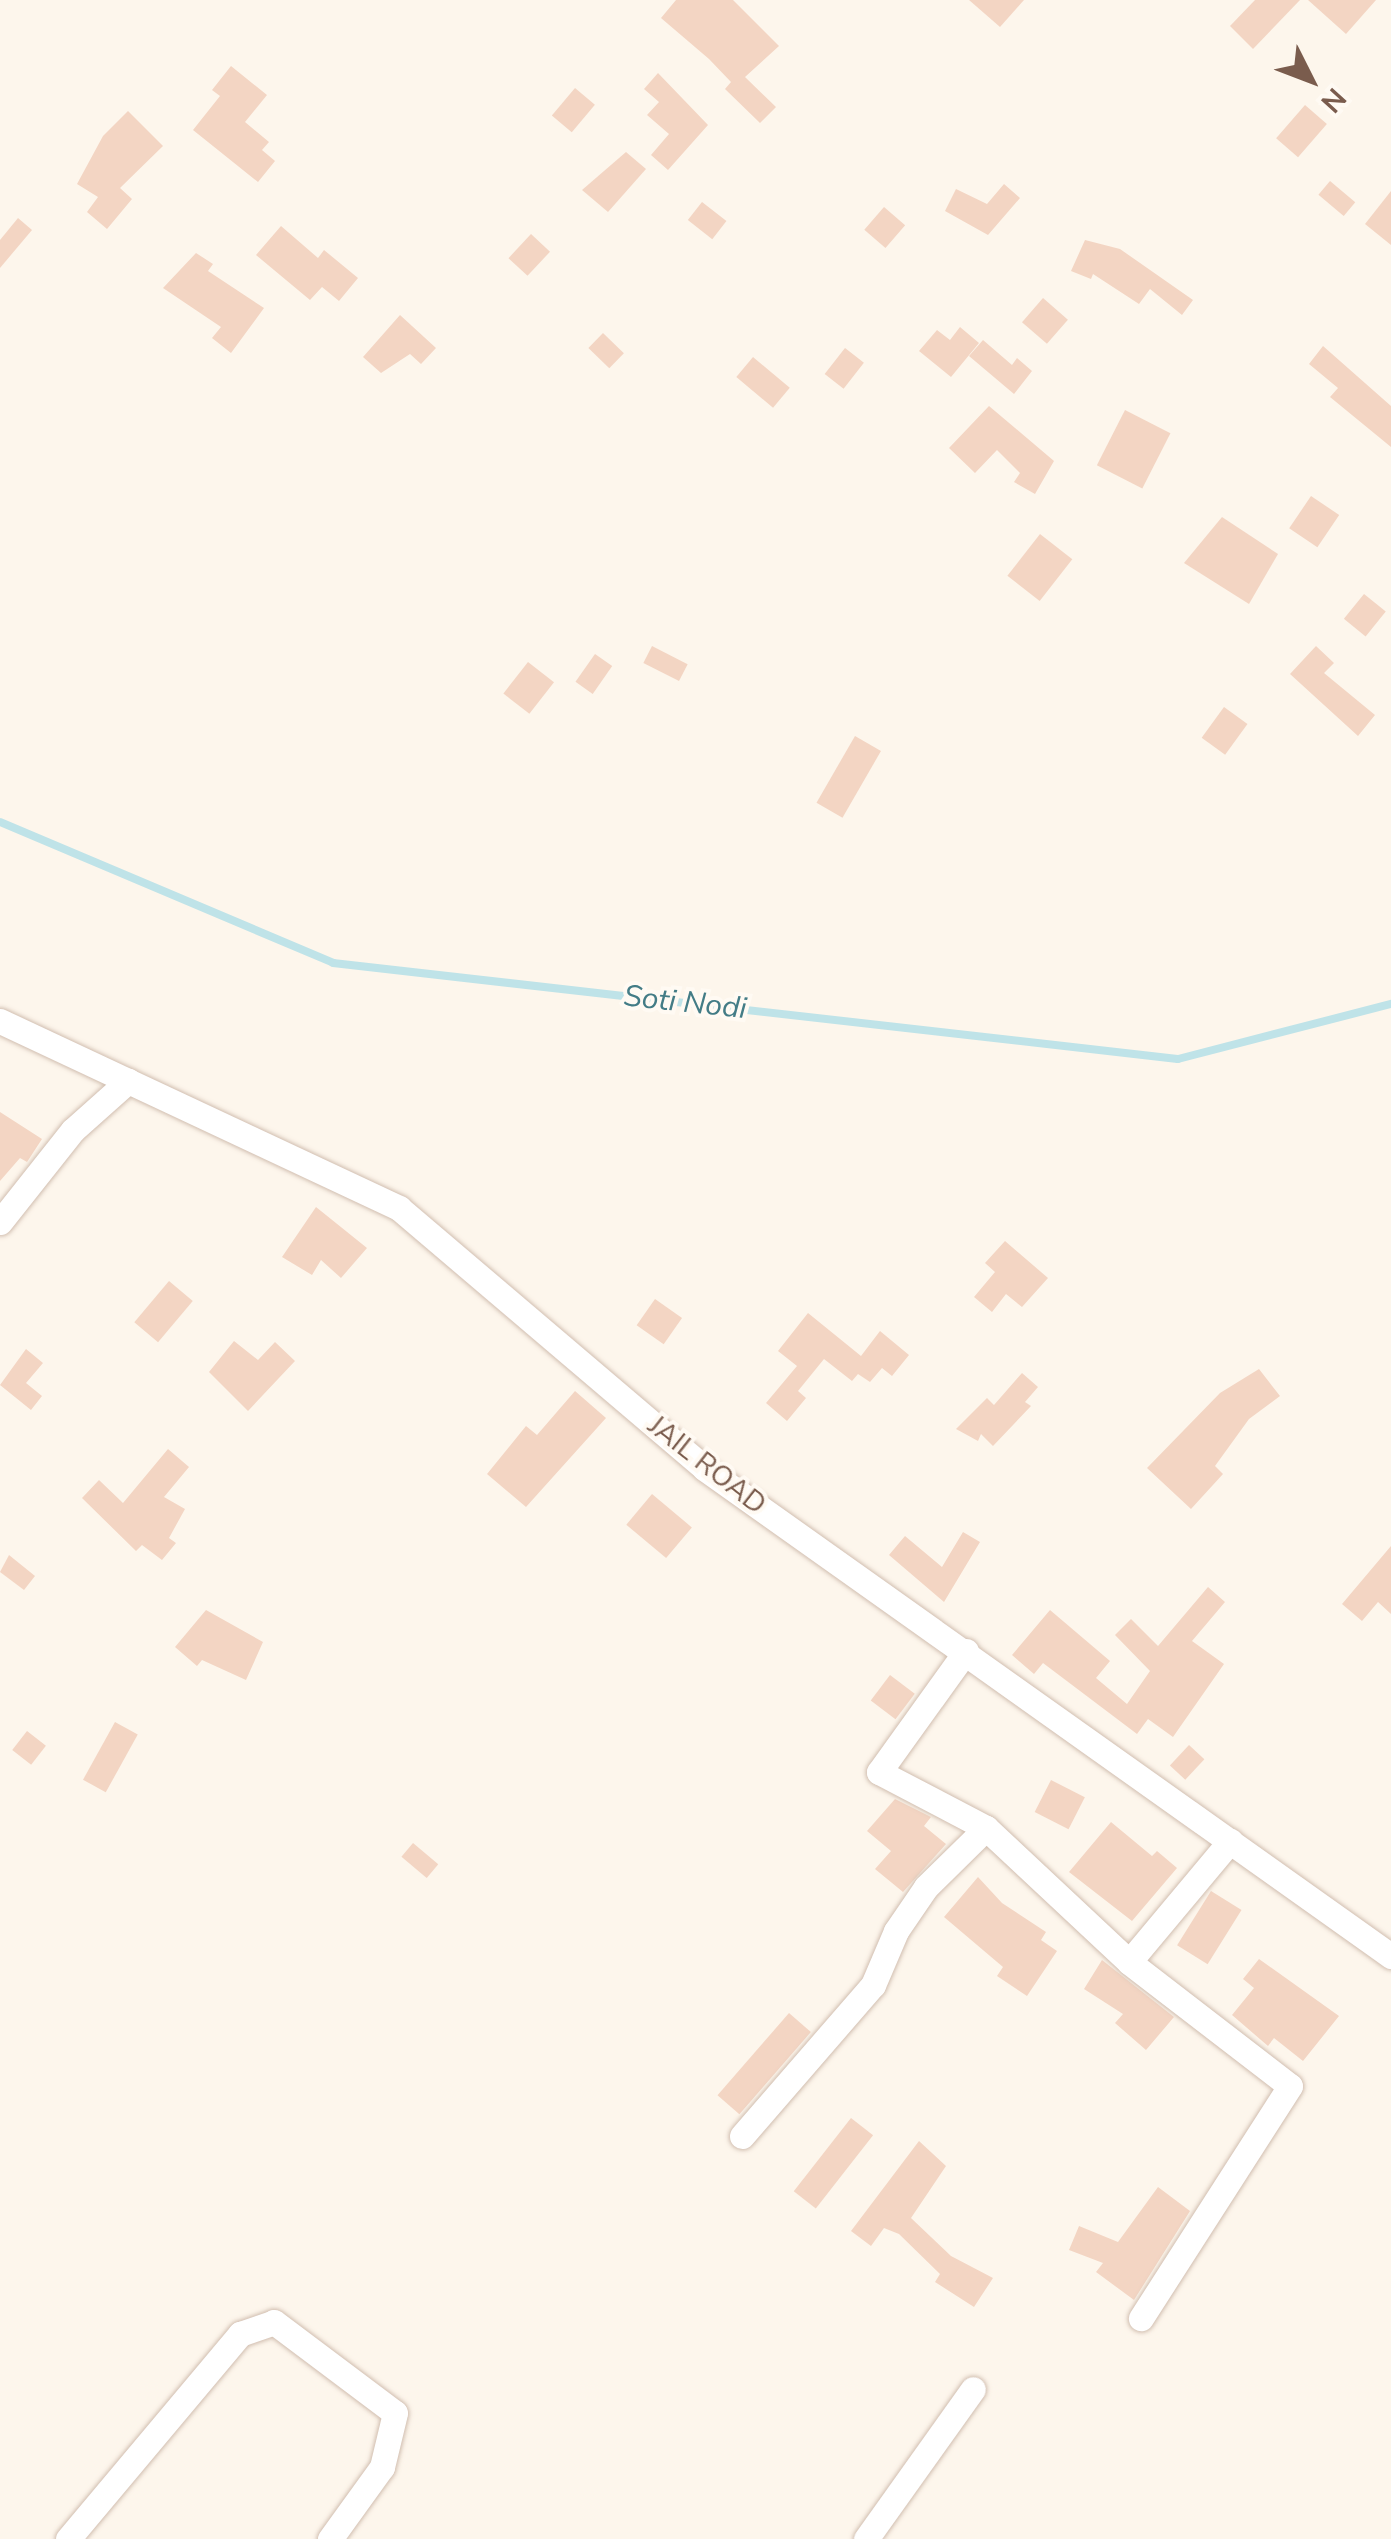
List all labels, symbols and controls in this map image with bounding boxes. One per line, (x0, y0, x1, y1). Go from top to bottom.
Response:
north arrow (1261, 30, 1361, 130)
text: N (1312, 80, 1354, 121)
water label: Soti Nodi (622, 979, 748, 1027)
street label: JAIL ROAD (642, 1409, 772, 1521)

